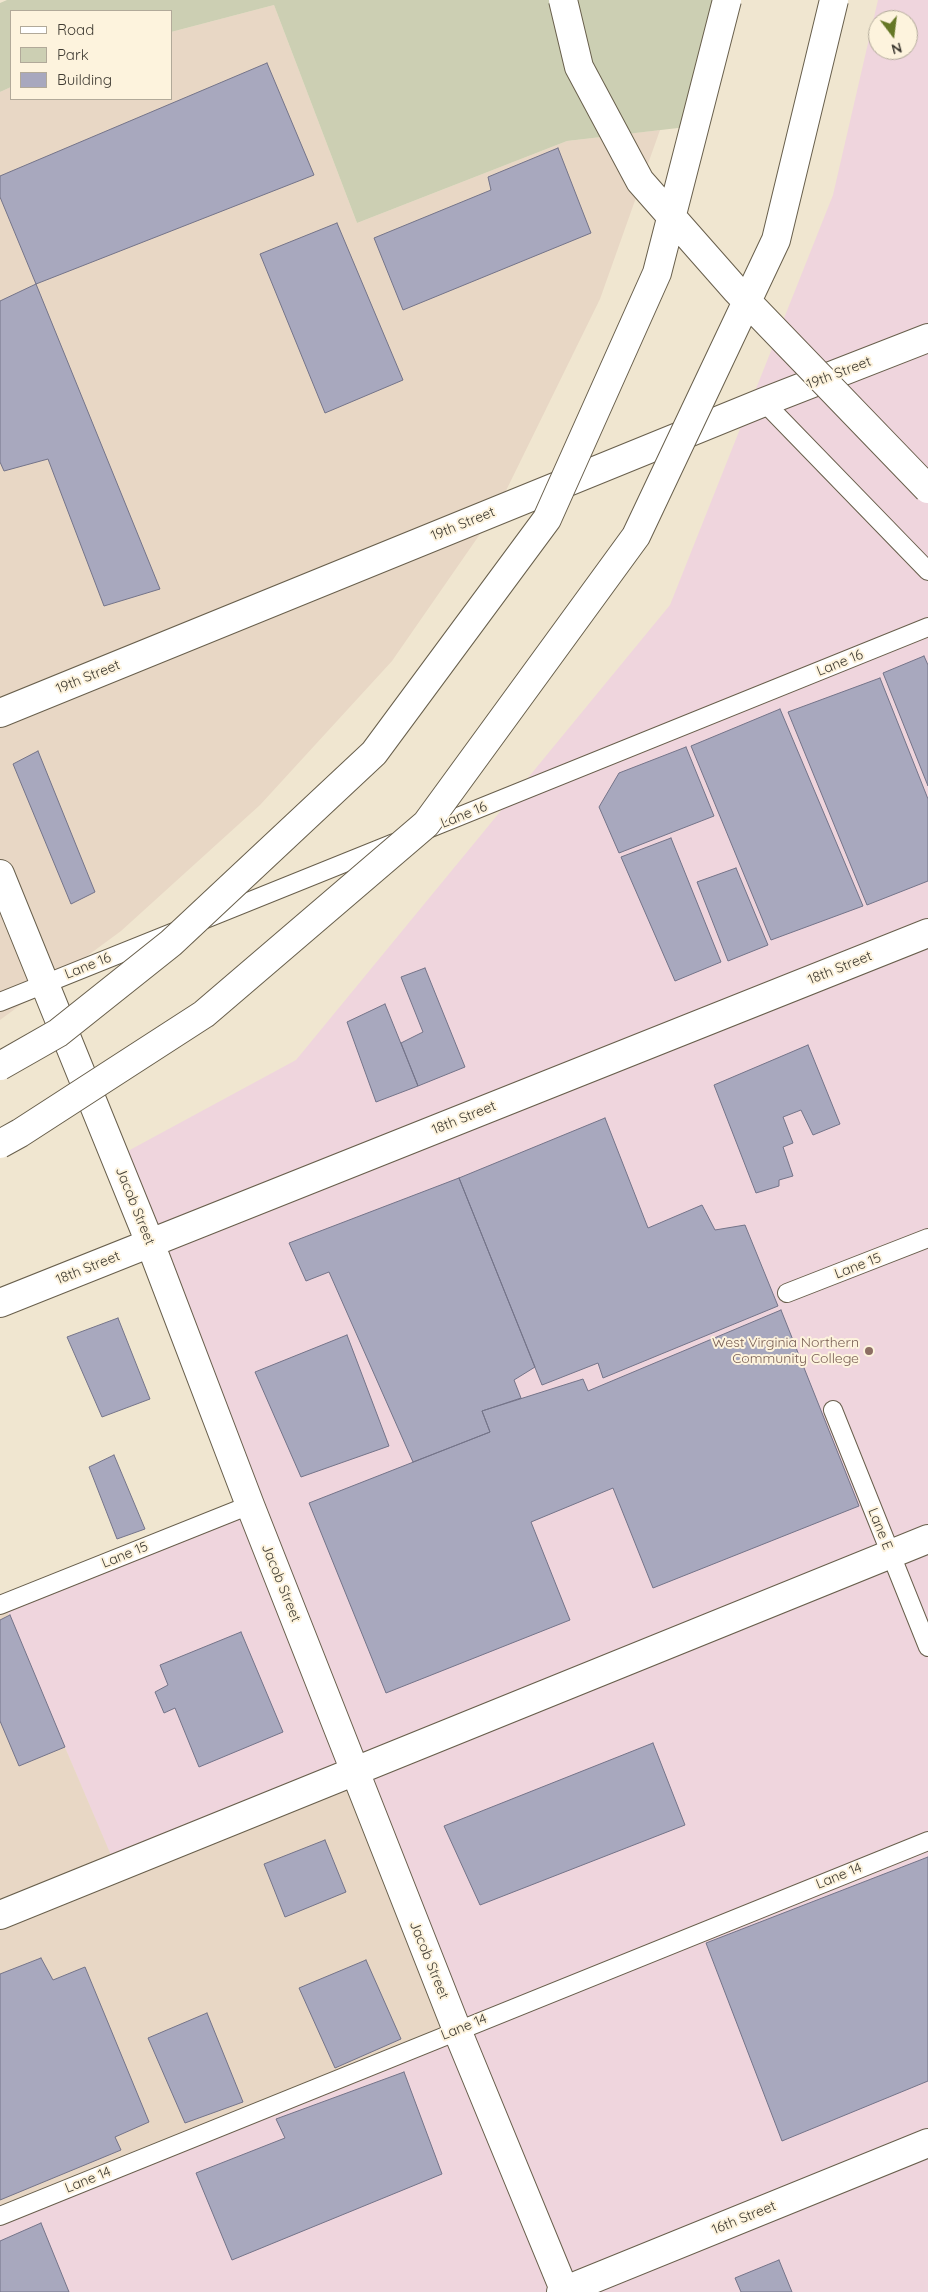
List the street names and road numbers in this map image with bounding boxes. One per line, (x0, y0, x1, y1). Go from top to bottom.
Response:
street label: 19th Street (804, 353, 874, 393)
street label: 19th Street (428, 504, 498, 544)
street label: Lane 16 (814, 646, 866, 680)
street label: 19th Street (53, 657, 123, 697)
street label: Lane 16 (438, 798, 490, 832)
street label: 18th Street (806, 948, 874, 988)
street label: Lane 16 (62, 949, 114, 983)
street label: 18th Street (430, 1098, 498, 1138)
street label: Jacob Street (112, 1164, 158, 1248)
street label: 18th Street (54, 1248, 122, 1288)
street label: Lane 15 (832, 1249, 884, 1283)
street label: Lane E (864, 1506, 896, 1552)
street label: Lane 15 (99, 1538, 151, 1572)
street label: Jacob Street (258, 1541, 304, 1625)
street label: Lane 14 (814, 1859, 864, 1893)
street label: Jacob Street (406, 1918, 452, 2002)
street label: Lane 14 (439, 2010, 489, 2044)
street label: Lane 14 (63, 2163, 113, 2197)
street label: 16th Street (710, 2198, 778, 2238)

